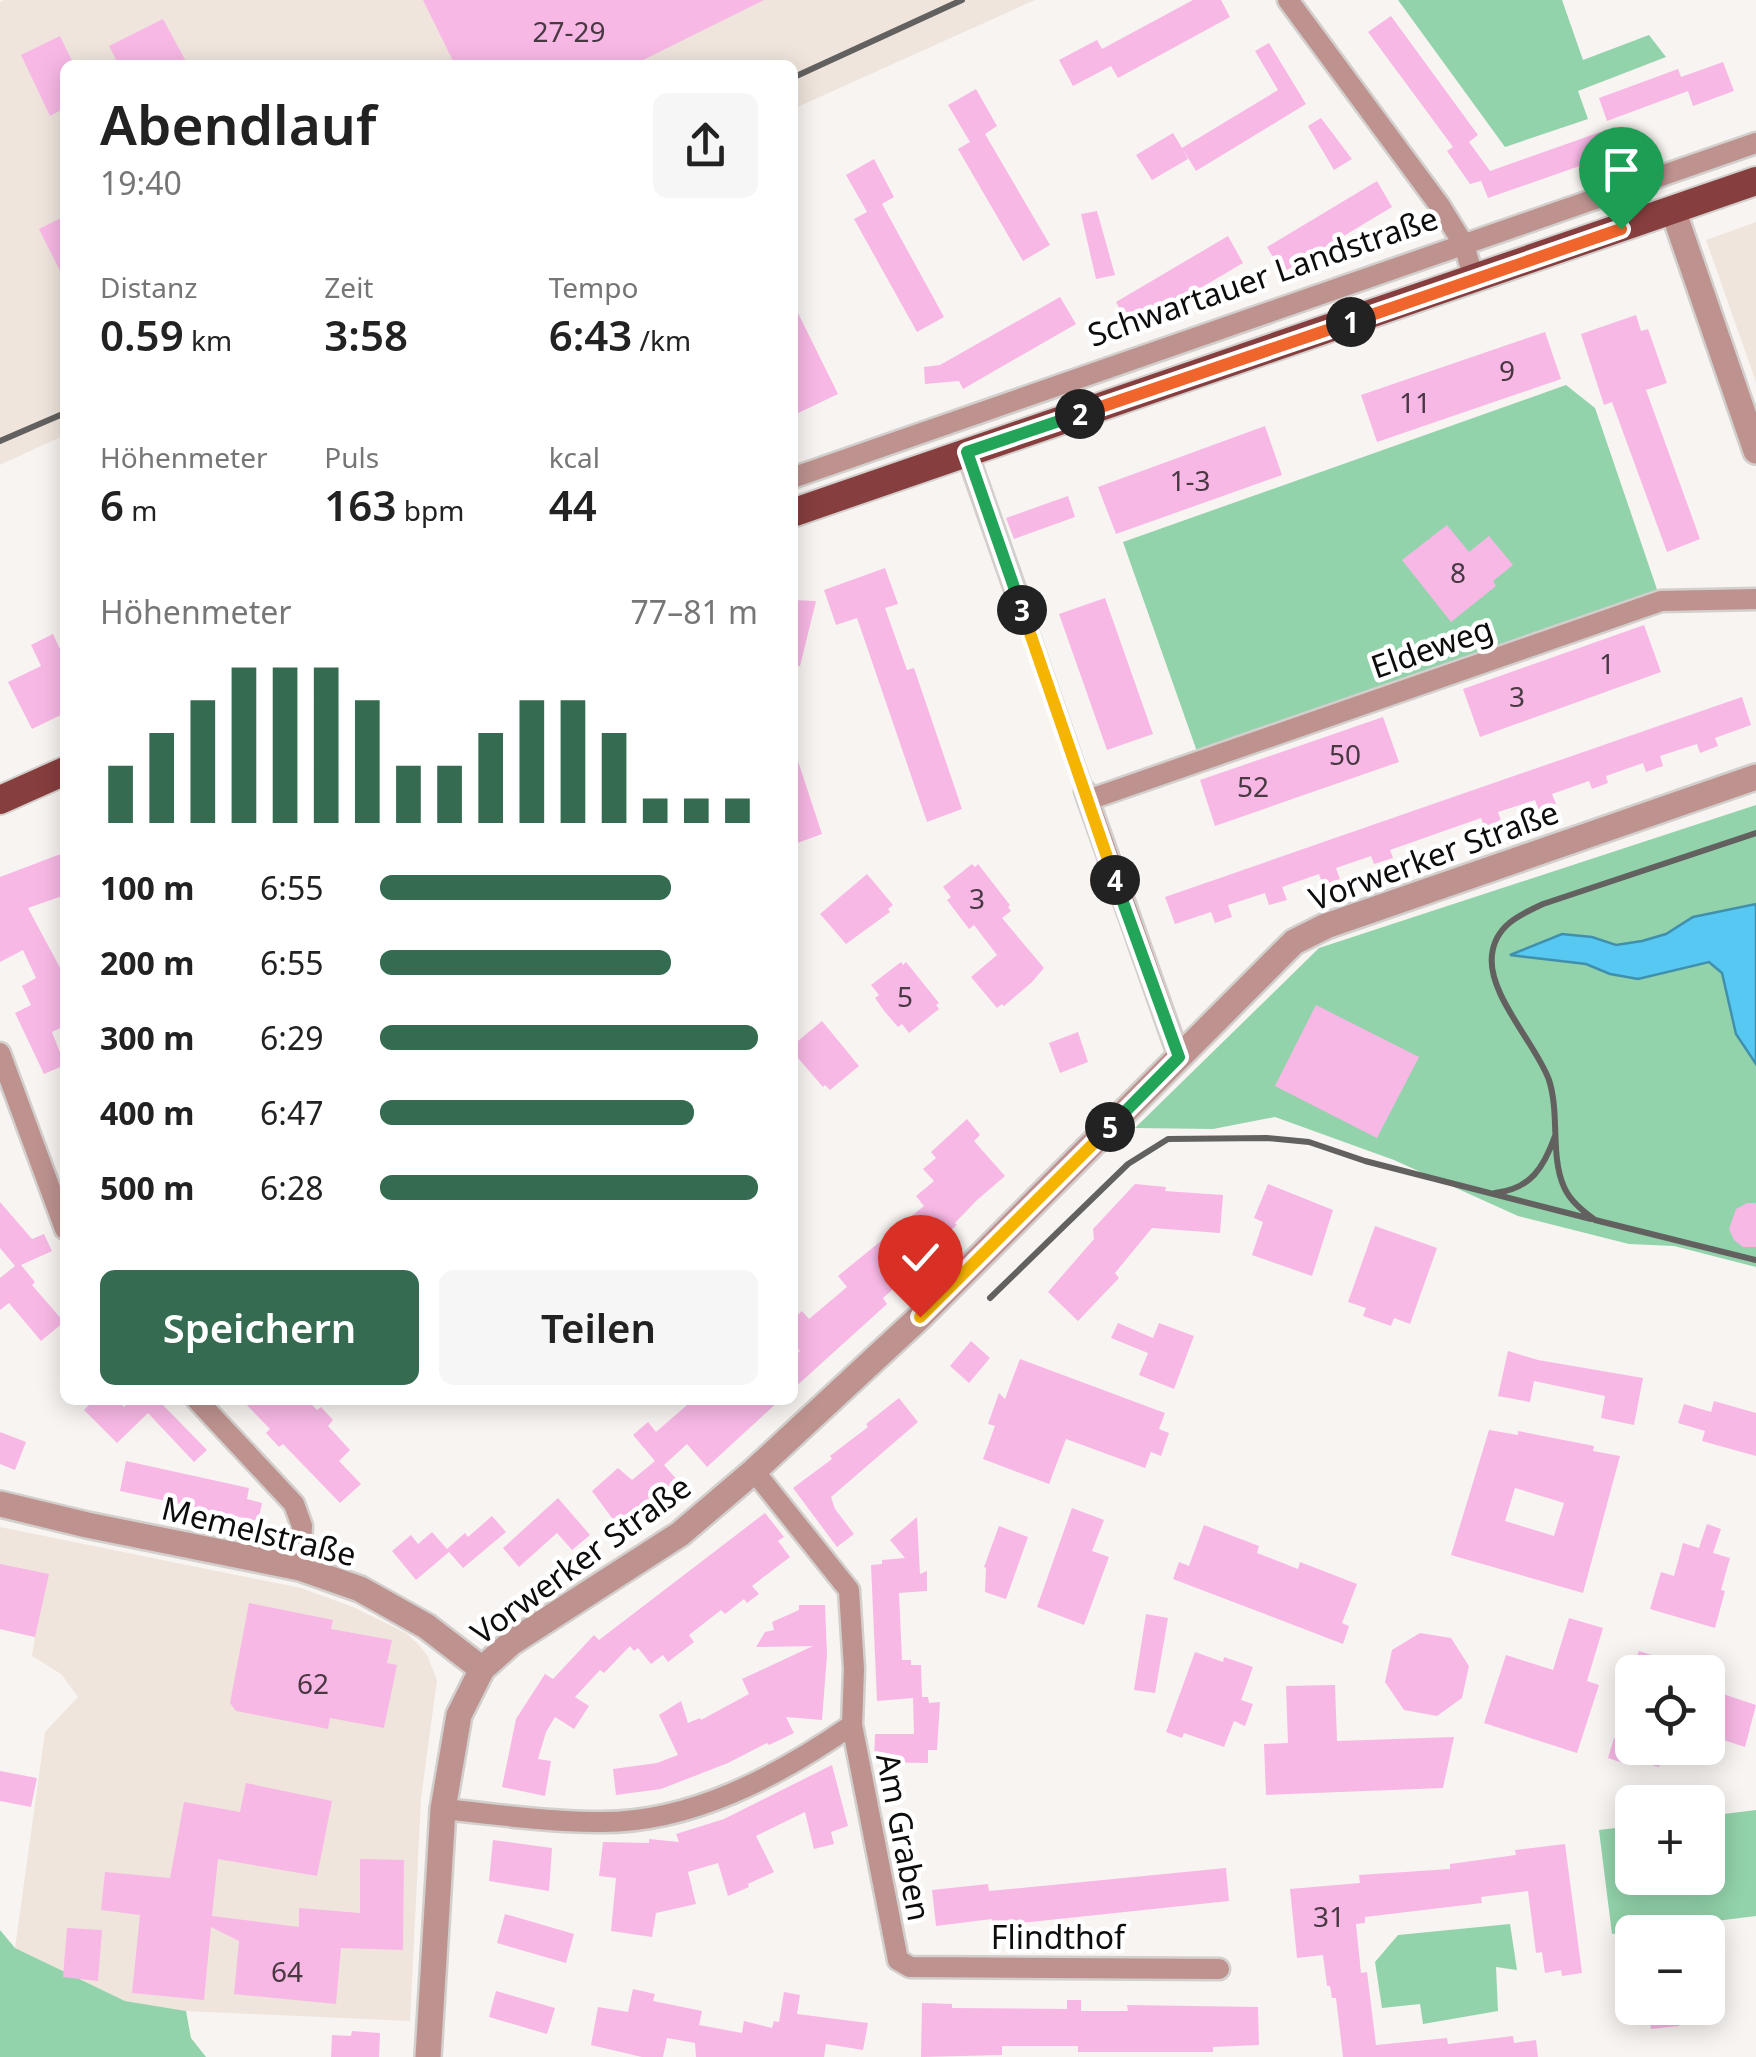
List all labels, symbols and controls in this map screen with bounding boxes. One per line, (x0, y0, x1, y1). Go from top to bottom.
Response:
house number: 27-29 (532, 12, 606, 50)
text: Abendlauf (100, 86, 376, 161)
button: share (653, 93, 758, 198)
pin (1579, 127, 1664, 230)
icon: arrive (1594, 142, 1649, 197)
text: 19:40 (100, 161, 182, 204)
street label: Schwartauer Landstraße (1082, 195, 1443, 356)
text: Distanz (100, 268, 197, 306)
text: Zeit (324, 268, 373, 306)
text: Tempo (549, 268, 638, 306)
pin: 1 (1326, 297, 1376, 347)
text: 1 (1343, 303, 1359, 341)
text: 0.59 (100, 306, 184, 363)
text: 3:58 (324, 306, 408, 363)
text: 6:43 (549, 306, 632, 363)
text: km (184, 321, 232, 359)
text: /km (632, 321, 691, 359)
house number: 9 (1499, 351, 1515, 389)
house number: 11 (1399, 383, 1431, 421)
pin: 2 (1055, 389, 1105, 439)
text: 2 (1072, 395, 1088, 433)
text: Höhenmeter (100, 438, 268, 476)
text: Puls (324, 438, 379, 476)
text: kcal (549, 438, 600, 476)
house number: 1-3 (1169, 461, 1211, 499)
text: 6 (100, 476, 124, 533)
text: 163 (324, 476, 396, 533)
text: 44 (549, 476, 597, 533)
text: m (124, 491, 158, 529)
text: bpm (396, 491, 464, 529)
house number: 8 (1450, 553, 1466, 591)
pin: 3 (997, 585, 1047, 635)
text: Höhenmeter (100, 590, 291, 633)
text: 77–81 m (631, 590, 758, 633)
text: 3 (1014, 591, 1030, 629)
street label: Eldeweg (1365, 606, 1498, 687)
house number: 1 (1599, 644, 1615, 682)
house number: 3 (1509, 677, 1525, 715)
house number: 50 (1329, 735, 1361, 773)
house number: 52 (1237, 767, 1269, 805)
street label: Vorwerker Straße (1303, 790, 1564, 920)
pin: 4 (1090, 855, 1140, 905)
text: 4 (1107, 861, 1123, 899)
text: 100 m (100, 866, 194, 909)
text: 6:55 (260, 866, 324, 909)
house number: 3 (969, 879, 985, 917)
text: 200 m (100, 941, 194, 984)
text: 6:55 (260, 941, 324, 984)
house number: 5 (897, 977, 913, 1015)
text: 300 m (100, 1016, 194, 1059)
text: 6:29 (260, 1016, 324, 1059)
text: 400 m (100, 1091, 194, 1134)
text: 6:47 (260, 1091, 324, 1134)
pin: 5 (1085, 1102, 1135, 1152)
text: 5 (1102, 1108, 1118, 1146)
text: 500 m (100, 1166, 194, 1209)
text: 6:28 (260, 1166, 324, 1209)
pin (878, 1215, 963, 1318)
icon: check (893, 1230, 948, 1285)
button: Speichern (100, 1270, 419, 1385)
button: Teilen (439, 1270, 758, 1385)
street label: Vorwerker Straße (461, 1464, 699, 1653)
street label: Memelstraße (158, 1486, 361, 1575)
map controls (1615, 1655, 1725, 2025)
button: locate (1615, 1655, 1725, 1765)
house number: 62 (297, 1664, 329, 1702)
street label: Am Graben (867, 1749, 942, 1924)
button: + (1615, 1785, 1725, 1895)
house number: 31 (1313, 1897, 1345, 1935)
street label: Flindthof (991, 1915, 1127, 1958)
button: − (1615, 1915, 1725, 2025)
house number: 64 (271, 1952, 303, 1990)

